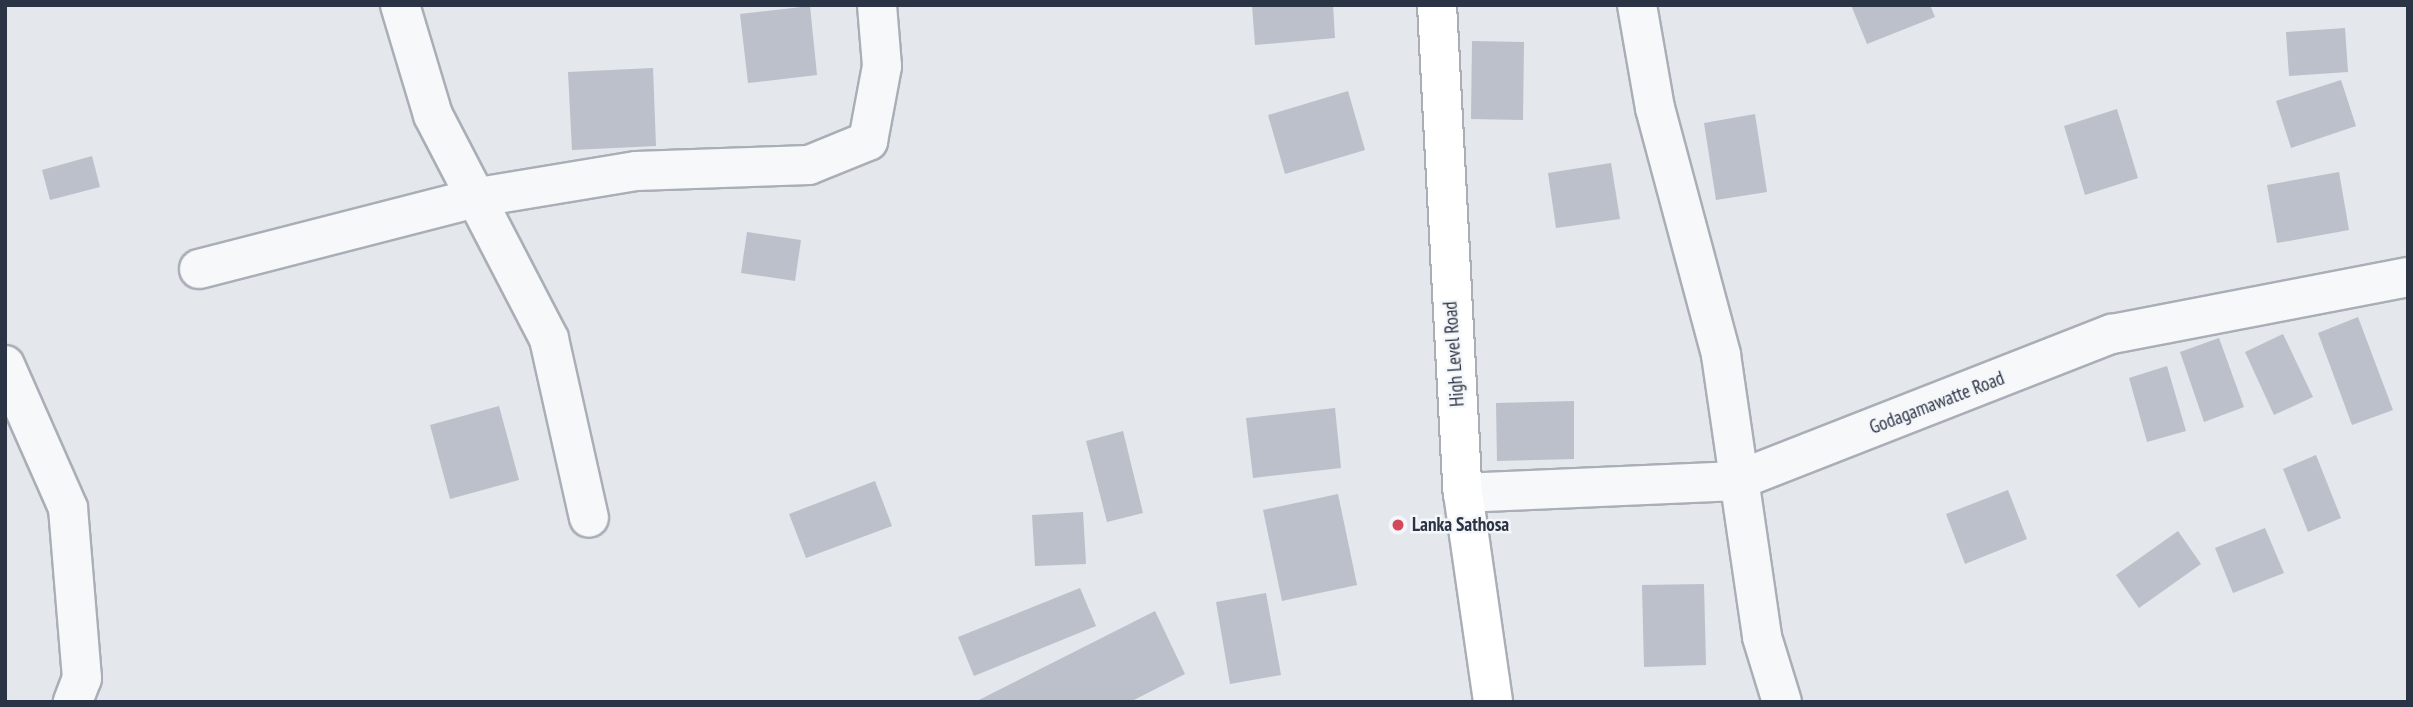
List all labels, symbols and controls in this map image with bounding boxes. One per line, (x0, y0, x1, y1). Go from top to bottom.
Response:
street label: High Level Road (1439, 301, 1469, 407)
street label: Godagamawatte Road (1866, 367, 2008, 439)
place label: Lanka Sathosa (1412, 514, 1509, 536)
marker: Lanka Sathosa (1390, 517, 1406, 533)

